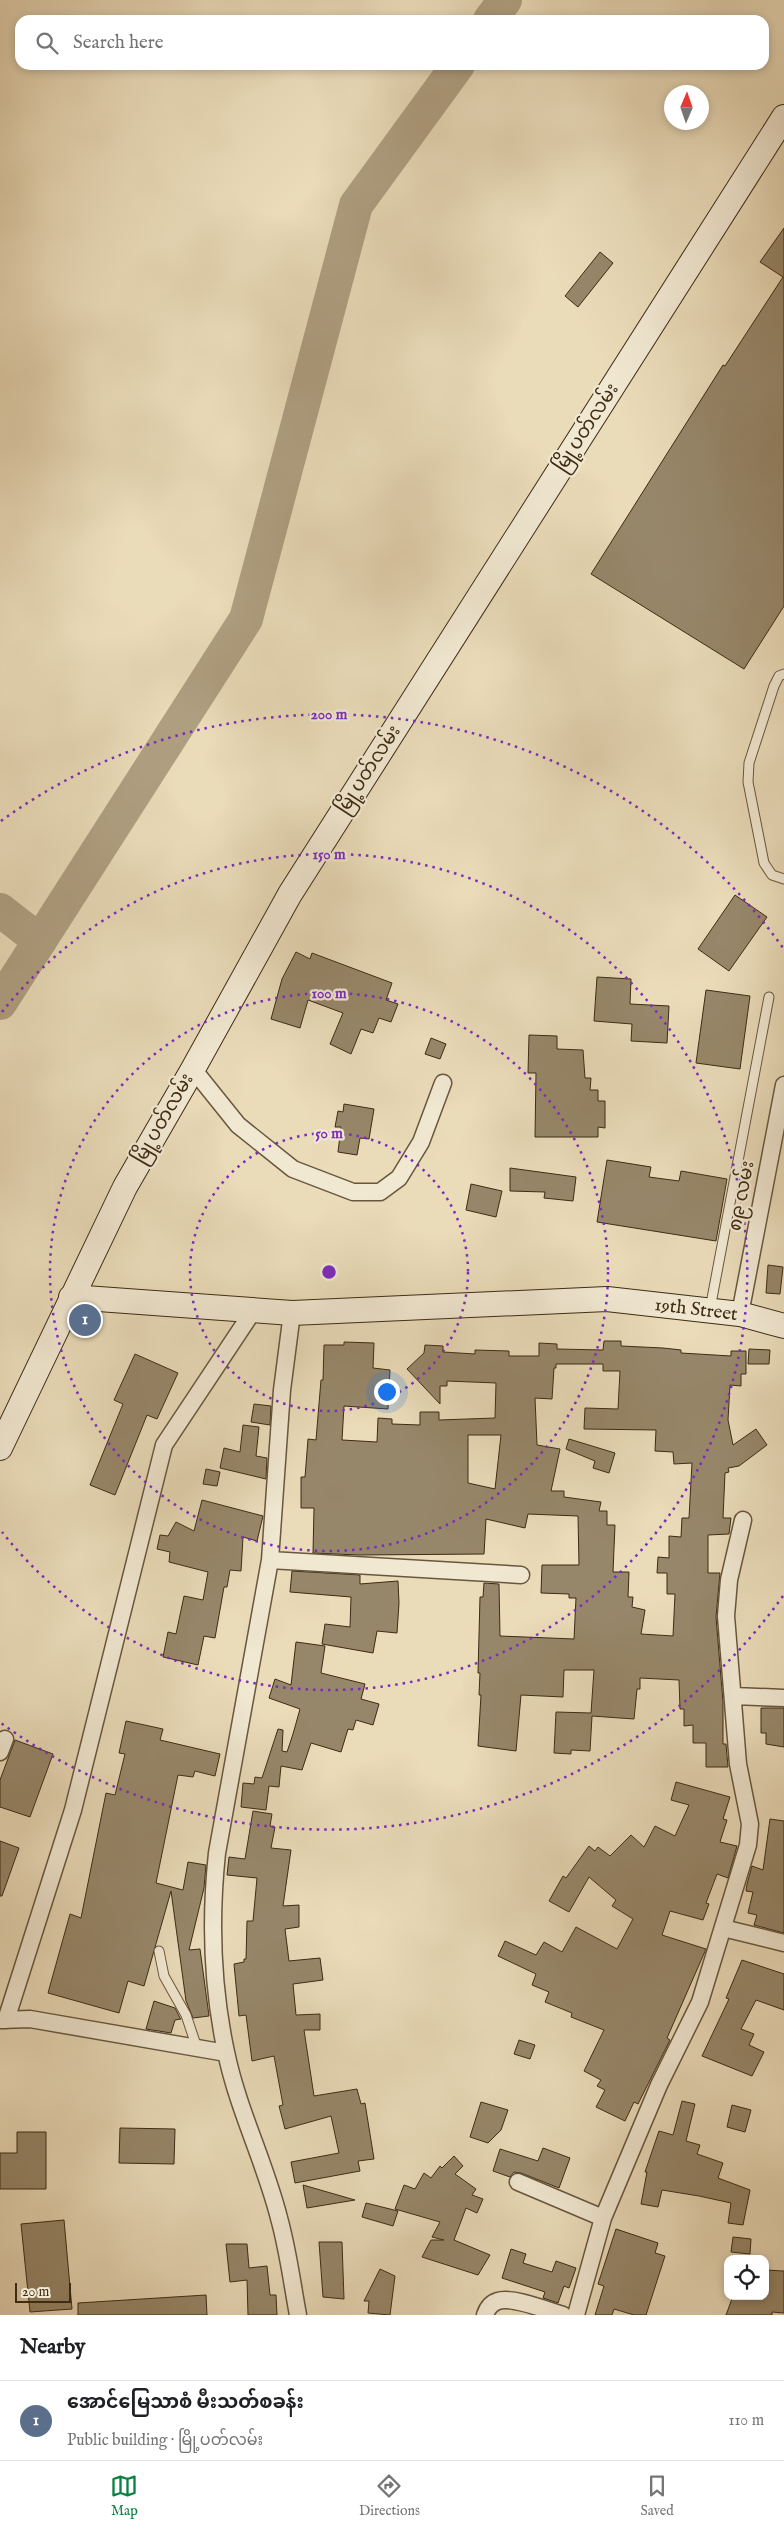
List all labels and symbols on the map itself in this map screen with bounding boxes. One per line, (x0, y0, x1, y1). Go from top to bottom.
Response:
north arrow (664, 85, 709, 130)
street label: မြို့ပတ်လမ်း (546, 377, 626, 478)
text: 200 m (311, 705, 348, 724)
street label: မြို့ပတ်လမ်း (328, 719, 408, 820)
text: 150 m (312, 845, 346, 864)
text: 100 m (311, 984, 347, 1003)
street label: မြို့ပတ်လမ်း (125, 1067, 201, 1170)
text: 50 m (315, 1124, 343, 1143)
street label: ၈၉ လမ်း (720, 1158, 763, 1234)
centre of rings (320, 1263, 338, 1281)
street label: 19th Street (653, 1293, 739, 1327)
pin: 1 (69, 1301, 101, 1339)
your location (374, 1379, 400, 1405)
scale bar (15, 2280, 71, 2303)

